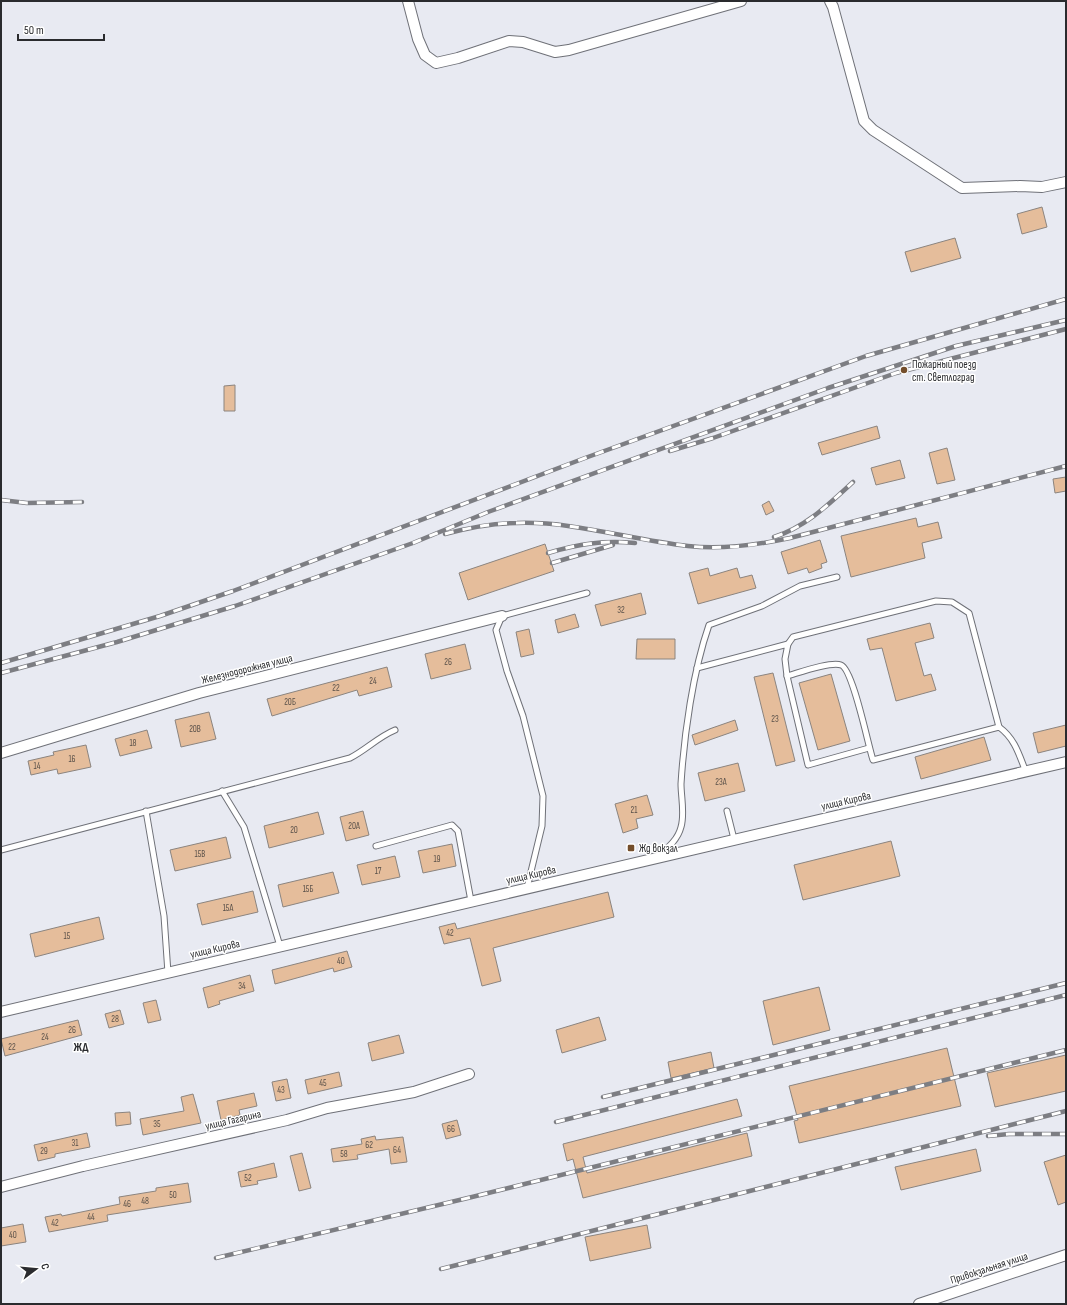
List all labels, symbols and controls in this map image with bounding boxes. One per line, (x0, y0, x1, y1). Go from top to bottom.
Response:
scale bar (18, 16, 104, 42)
text: 50 m (24, 23, 44, 38)
place label: Пожарный поезд ст. Светлоград (912, 358, 976, 384)
marker: Пожарный поезд ст. Светлоград (899, 365, 909, 375)
house number: 32 (617, 605, 625, 616)
street label: Железнодорожная улица (200, 651, 294, 687)
house number: 26 (444, 657, 452, 668)
house number: 24 (369, 676, 377, 687)
house number: 22 (332, 683, 340, 694)
house number: 20Б (284, 697, 296, 708)
house number: 23 (771, 714, 779, 725)
house number: 20В (189, 724, 201, 735)
house number: 18 (129, 738, 137, 749)
house number: 16 (68, 754, 76, 765)
house number: 14 (34, 761, 41, 772)
house number: 23А (715, 777, 727, 788)
street label: улица Кирова (820, 789, 872, 813)
house number: 21 (631, 805, 638, 816)
house number: 20А (348, 821, 360, 832)
house number: 20 (290, 825, 298, 836)
place label: Жд вокзал (639, 842, 678, 855)
marker: Жд вокзал (626, 843, 636, 853)
house number: 15В (195, 849, 205, 860)
house number: 19 (433, 854, 441, 865)
street label: улица Кирова (505, 863, 557, 887)
house number: 17 (375, 866, 382, 877)
house number: 15Б (303, 884, 313, 895)
house number: 15А (223, 903, 233, 914)
house number: 42 (446, 928, 454, 939)
house number: 15 (64, 931, 71, 942)
street label: улица Кирова (189, 937, 241, 961)
house number: 40 (337, 956, 345, 967)
house number: 34 (238, 981, 246, 992)
house number: 28 (111, 1014, 119, 1025)
house number: 26 (68, 1025, 76, 1036)
house number: 24 (41, 1032, 49, 1043)
district label: ЖД (73, 1040, 89, 1055)
house number: 22 (8, 1042, 16, 1053)
house number: 45 (319, 1078, 327, 1089)
house number: 43 (277, 1085, 285, 1096)
street label: улица Гагарина (204, 1107, 262, 1133)
house number: 35 (153, 1119, 161, 1130)
house number: 66 (447, 1124, 455, 1135)
house number: 31 (72, 1138, 79, 1149)
house number: 62 (365, 1140, 373, 1151)
house number: 64 (393, 1145, 401, 1156)
house number: 29 (40, 1146, 48, 1157)
house number: 58 (340, 1149, 348, 1160)
house number: 52 (244, 1173, 252, 1184)
house number: 50 (169, 1190, 177, 1201)
house number: 48 (141, 1196, 149, 1207)
house number: 46 (123, 1199, 131, 1210)
house number: 44 (87, 1212, 95, 1223)
house number: 42 (51, 1218, 59, 1229)
house number: 40 (9, 1230, 17, 1241)
north arrow (16, 1249, 56, 1289)
street label: Привокзальная улица (949, 1249, 1029, 1287)
text: С (38, 1262, 52, 1271)

